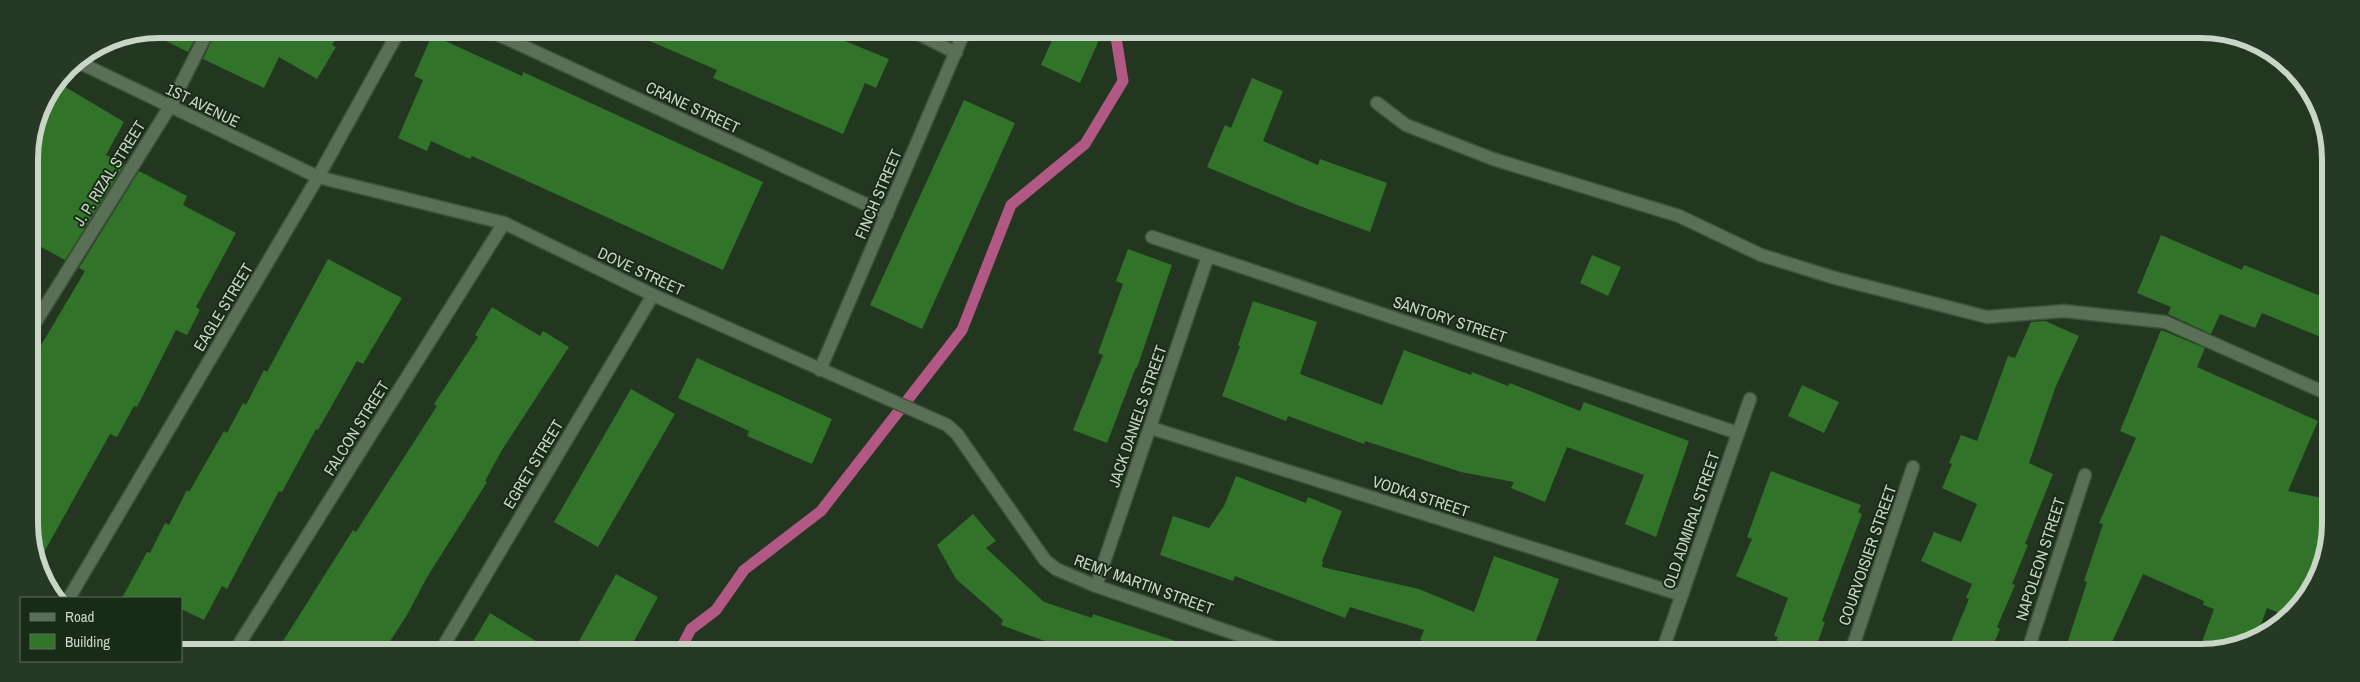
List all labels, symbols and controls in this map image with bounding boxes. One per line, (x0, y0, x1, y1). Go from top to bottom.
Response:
street label: CRANE STREET (642, 76, 744, 138)
street label: 1ST AVENUE (162, 78, 244, 132)
street label: J. P. RIZAL STREET (68, 116, 150, 230)
street label: FINCH STREET (849, 146, 907, 242)
street label: DOVE STREET (594, 241, 688, 301)
street label: EAGLE STREET (188, 259, 258, 355)
street label: SANTORY STREET (1390, 290, 1510, 348)
street label: JACK DANIELS STREET (1102, 342, 1172, 490)
street label: FALCON STREET (318, 376, 394, 480)
street label: EGRET STREET (498, 415, 568, 513)
street label: OLD ADMIRAL STREET (1657, 449, 1725, 591)
street label: VODKA STREET (1370, 470, 1472, 522)
street label: COURVOISIER STREET (1833, 482, 1901, 628)
street label: NAPOLEON STREET (2010, 495, 2070, 623)
street label: REMY MARTIN STREET (1071, 549, 1217, 619)
legend (20, 597, 182, 662)
text: Road (65, 606, 94, 627)
text: Building (65, 631, 110, 652)

